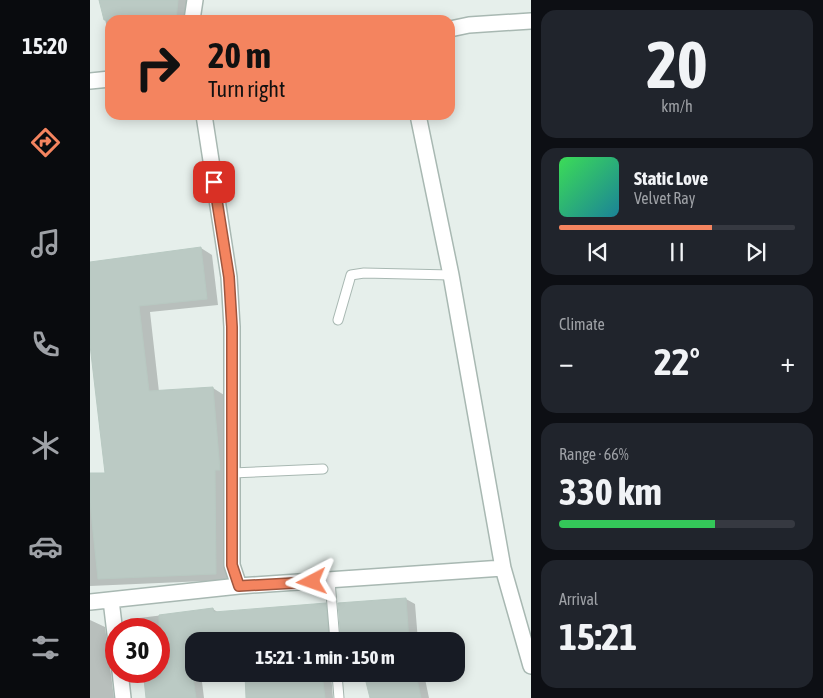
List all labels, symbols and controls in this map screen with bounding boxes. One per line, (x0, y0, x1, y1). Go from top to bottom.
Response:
text: 20 (646, 27, 708, 102)
text: 15:20 (22, 33, 68, 59)
icon: right (125, 35, 190, 100)
text: 20 m (208, 35, 271, 75)
text: Turn right (208, 76, 285, 102)
text: km/h (661, 97, 693, 115)
icon: directions (28, 125, 63, 160)
pin (193, 161, 235, 203)
text: Static Love (634, 167, 708, 189)
icon: arrive (200, 168, 228, 196)
text: Velvet Ray (634, 189, 695, 207)
icon: music (28, 226, 63, 261)
icon: previous (584, 238, 612, 266)
icon: pause (663, 238, 691, 266)
icon: next (742, 238, 770, 266)
text: Climate (559, 315, 605, 333)
icon: phone (28, 327, 63, 362)
text: 22° (654, 340, 700, 383)
text: − (559, 346, 574, 378)
text: + (780, 346, 795, 378)
icon: climate (28, 428, 63, 463)
text: Range · 66% (559, 445, 629, 463)
text: 330 km (559, 470, 662, 513)
icon: car (28, 529, 63, 564)
position arrow (285, 555, 337, 607)
text: Arrival (559, 590, 598, 608)
text: 15:21 (559, 615, 637, 658)
speed limit sign: 30 (105, 618, 170, 683)
icon: filters (28, 630, 63, 665)
text: 15:21 · 1 min · 150 m (255, 646, 395, 668)

